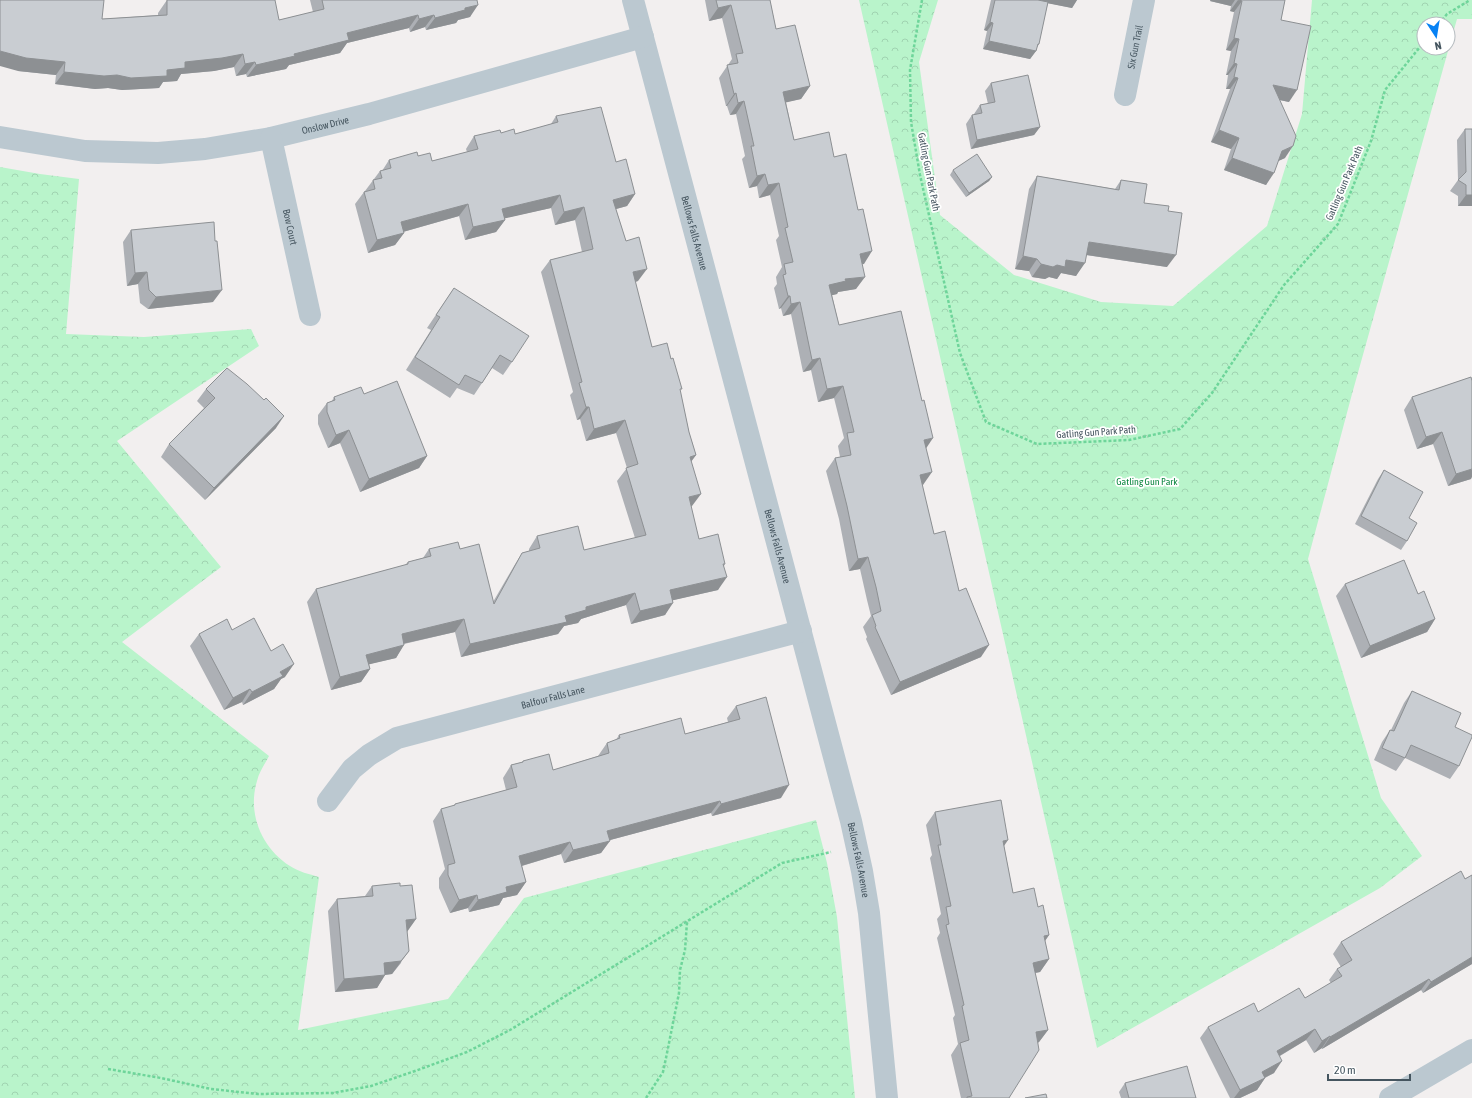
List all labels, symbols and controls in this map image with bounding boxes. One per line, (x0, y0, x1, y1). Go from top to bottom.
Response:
north arrow (1416, 16, 1456, 56)
street label: Six Gun Trail (1125, 24, 1144, 70)
text: N (1434, 39, 1443, 52)
street label: Onslow Drive (300, 114, 350, 136)
street label: Gatling Gun Park Path (916, 132, 942, 212)
street label: Gatling Gun Park Path (1323, 144, 1365, 222)
street label: Bellows Falls Avenue (680, 195, 710, 272)
street label: Bow Court (281, 208, 300, 246)
street label: Gatling Gun Park Path (1056, 424, 1136, 440)
park label: Gatling Gun Park (1116, 476, 1178, 487)
street label: Bellows Falls Avenue (763, 508, 793, 585)
street label: Balfour Falls Lane (520, 683, 586, 710)
street label: Bellows Falls Avenue (846, 821, 872, 899)
scale bar (1328, 1056, 1410, 1082)
text: 20 m (1334, 1063, 1356, 1077)

